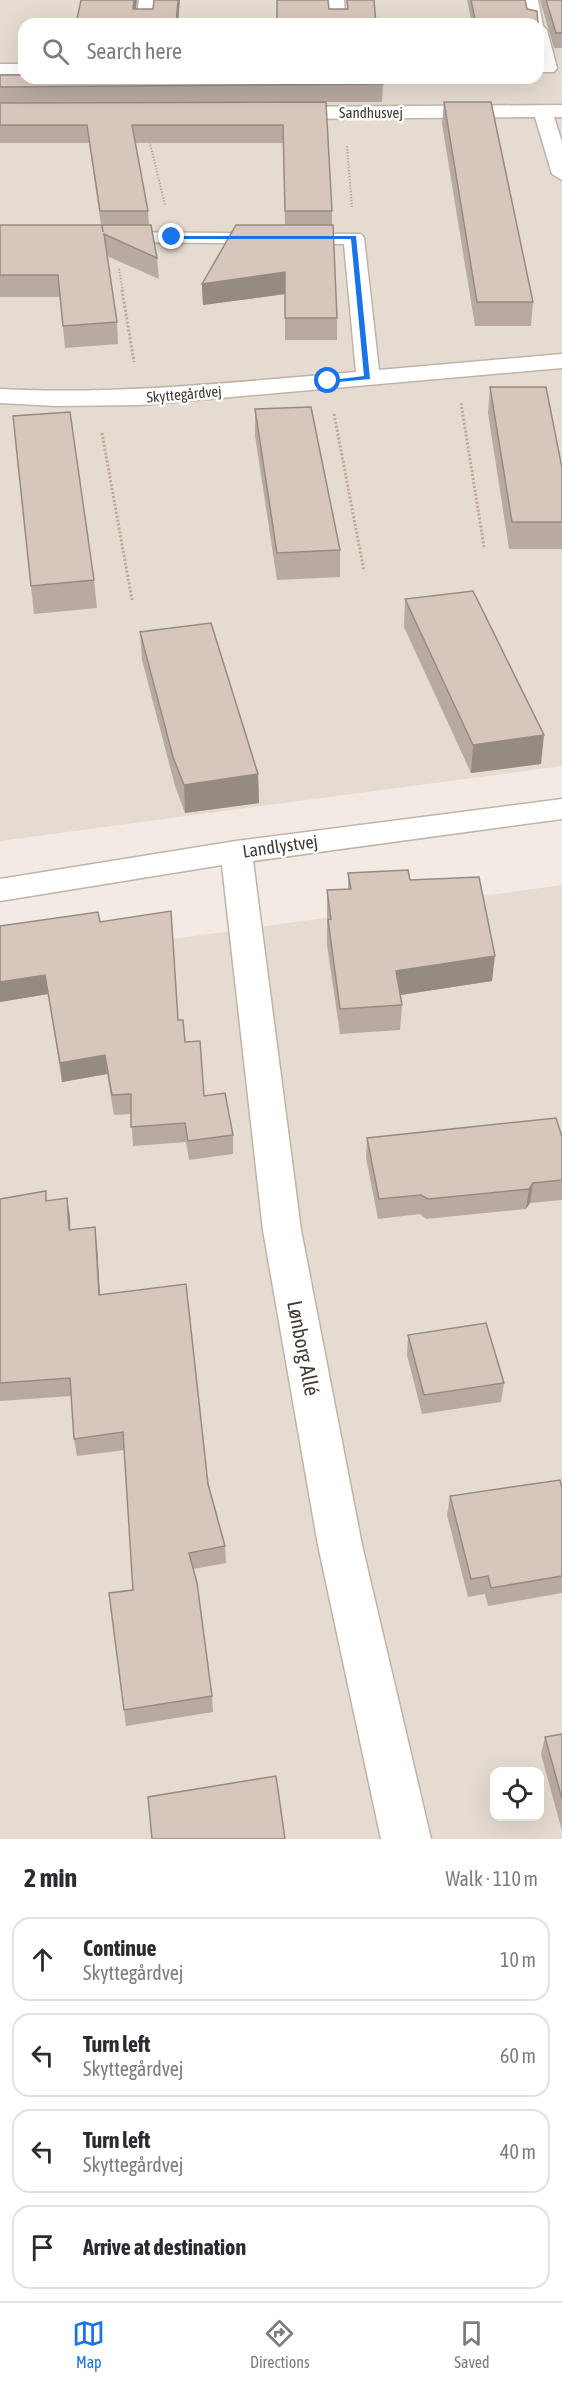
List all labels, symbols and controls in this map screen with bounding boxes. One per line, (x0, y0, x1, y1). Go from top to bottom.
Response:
search box (18, 18, 544, 84)
icon: search (39, 35, 72, 68)
text: Search here (87, 38, 182, 64)
street label: Sandhusvej (339, 104, 403, 121)
route end (158, 223, 184, 249)
route start (314, 367, 340, 393)
street label: Skyttegårdvej (146, 382, 222, 406)
street label: Landlystvej (241, 830, 319, 862)
street label: Lønborg Allé (283, 1298, 325, 1398)
map controls (490, 1767, 544, 1821)
button: locate (490, 1767, 544, 1821)
text: 2 min (24, 1863, 77, 1893)
text: Walk · 110 m (446, 1867, 538, 1890)
text: Continue (83, 1935, 157, 1961)
icon: ahead (26, 1943, 59, 1976)
text: 10 m (500, 1948, 536, 1971)
text: Skyttegårdvej (83, 1961, 183, 1984)
text: Turn left (83, 2031, 150, 2057)
icon: left (26, 2039, 59, 2072)
text: 60 m (500, 2044, 536, 2067)
text: Skyttegårdvej (83, 2057, 183, 2080)
text: Turn left (83, 2127, 150, 2153)
icon: left (26, 2135, 59, 2168)
text: 40 m (500, 2140, 536, 2163)
text: Skyttegårdvej (83, 2153, 183, 2176)
icon: arrive (26, 2231, 59, 2264)
text: Arrive at destination (83, 2234, 246, 2260)
tab: Map (72, 2317, 105, 2371)
tab: Directions (250, 2317, 310, 2371)
tab: Saved (454, 2317, 490, 2371)

